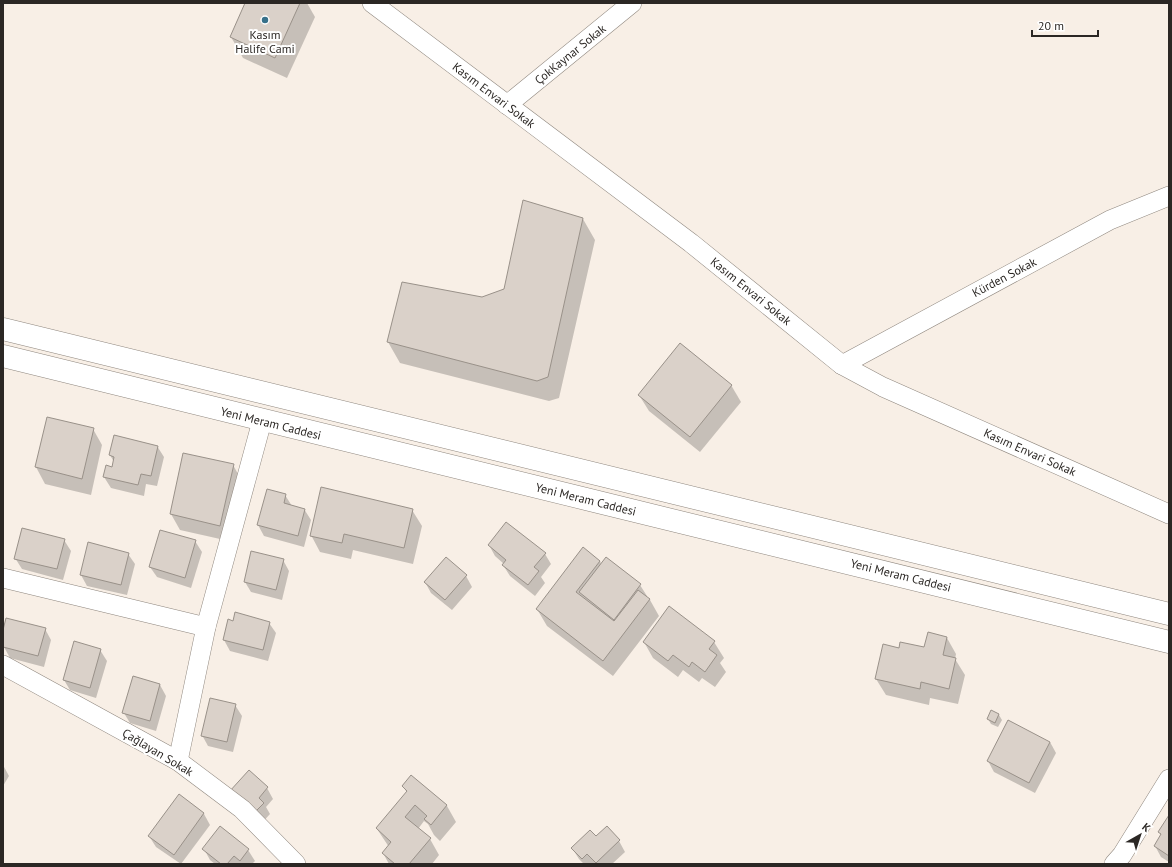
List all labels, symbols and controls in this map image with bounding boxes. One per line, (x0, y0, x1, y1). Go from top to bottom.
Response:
scale bar (1032, 12, 1098, 38)
marker: Kasım Halife Cami (260, 15, 270, 25)
text: 20 m (1038, 18, 1064, 33)
street label: ÇokKaynar Sokak (531, 21, 609, 87)
place label: Kasım Halife Cami (235, 27, 295, 56)
street label: Kasım Envari Sokak (450, 59, 538, 131)
street label: Kasım Envari Sokak (708, 254, 795, 328)
street label: Kürden Sokak (969, 254, 1039, 300)
street label: Yeni Meram Caddesi (219, 403, 323, 443)
street label: Kasım Envari Sokak (981, 425, 1079, 479)
street label: Yeni Meram Caddesi (534, 479, 638, 519)
street label: Yeni Meram Caddesi (849, 555, 953, 595)
street label: Çağlayan Sokak (120, 725, 196, 779)
north arrow (1120, 815, 1160, 855)
text: K (1139, 820, 1153, 835)

